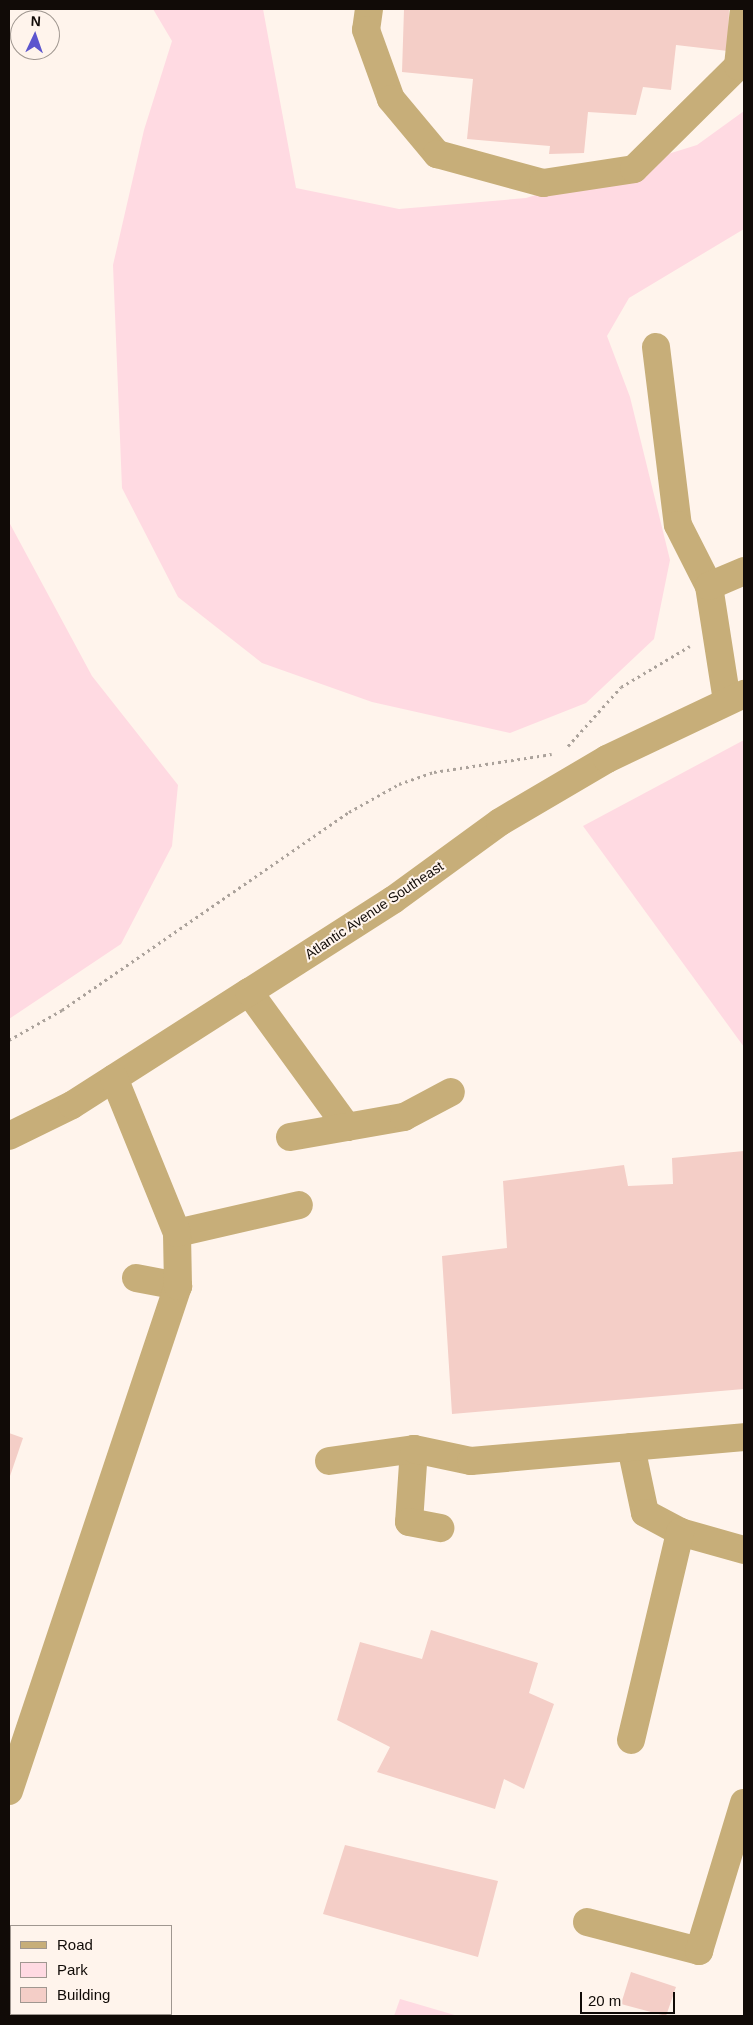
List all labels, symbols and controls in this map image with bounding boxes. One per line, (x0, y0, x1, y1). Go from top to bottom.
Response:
north arrow (10, 10, 60, 60)
text: N (30, 13, 41, 29)
street label: Atlantic Avenue Southeast (301, 857, 447, 963)
legend (10, 1925, 172, 2015)
text: Road (57, 1936, 93, 1953)
text: Park (57, 1961, 88, 1978)
scale bar (583, 1982, 678, 2014)
text: Building (57, 1986, 110, 2003)
text: 20 m (588, 1992, 621, 2009)

